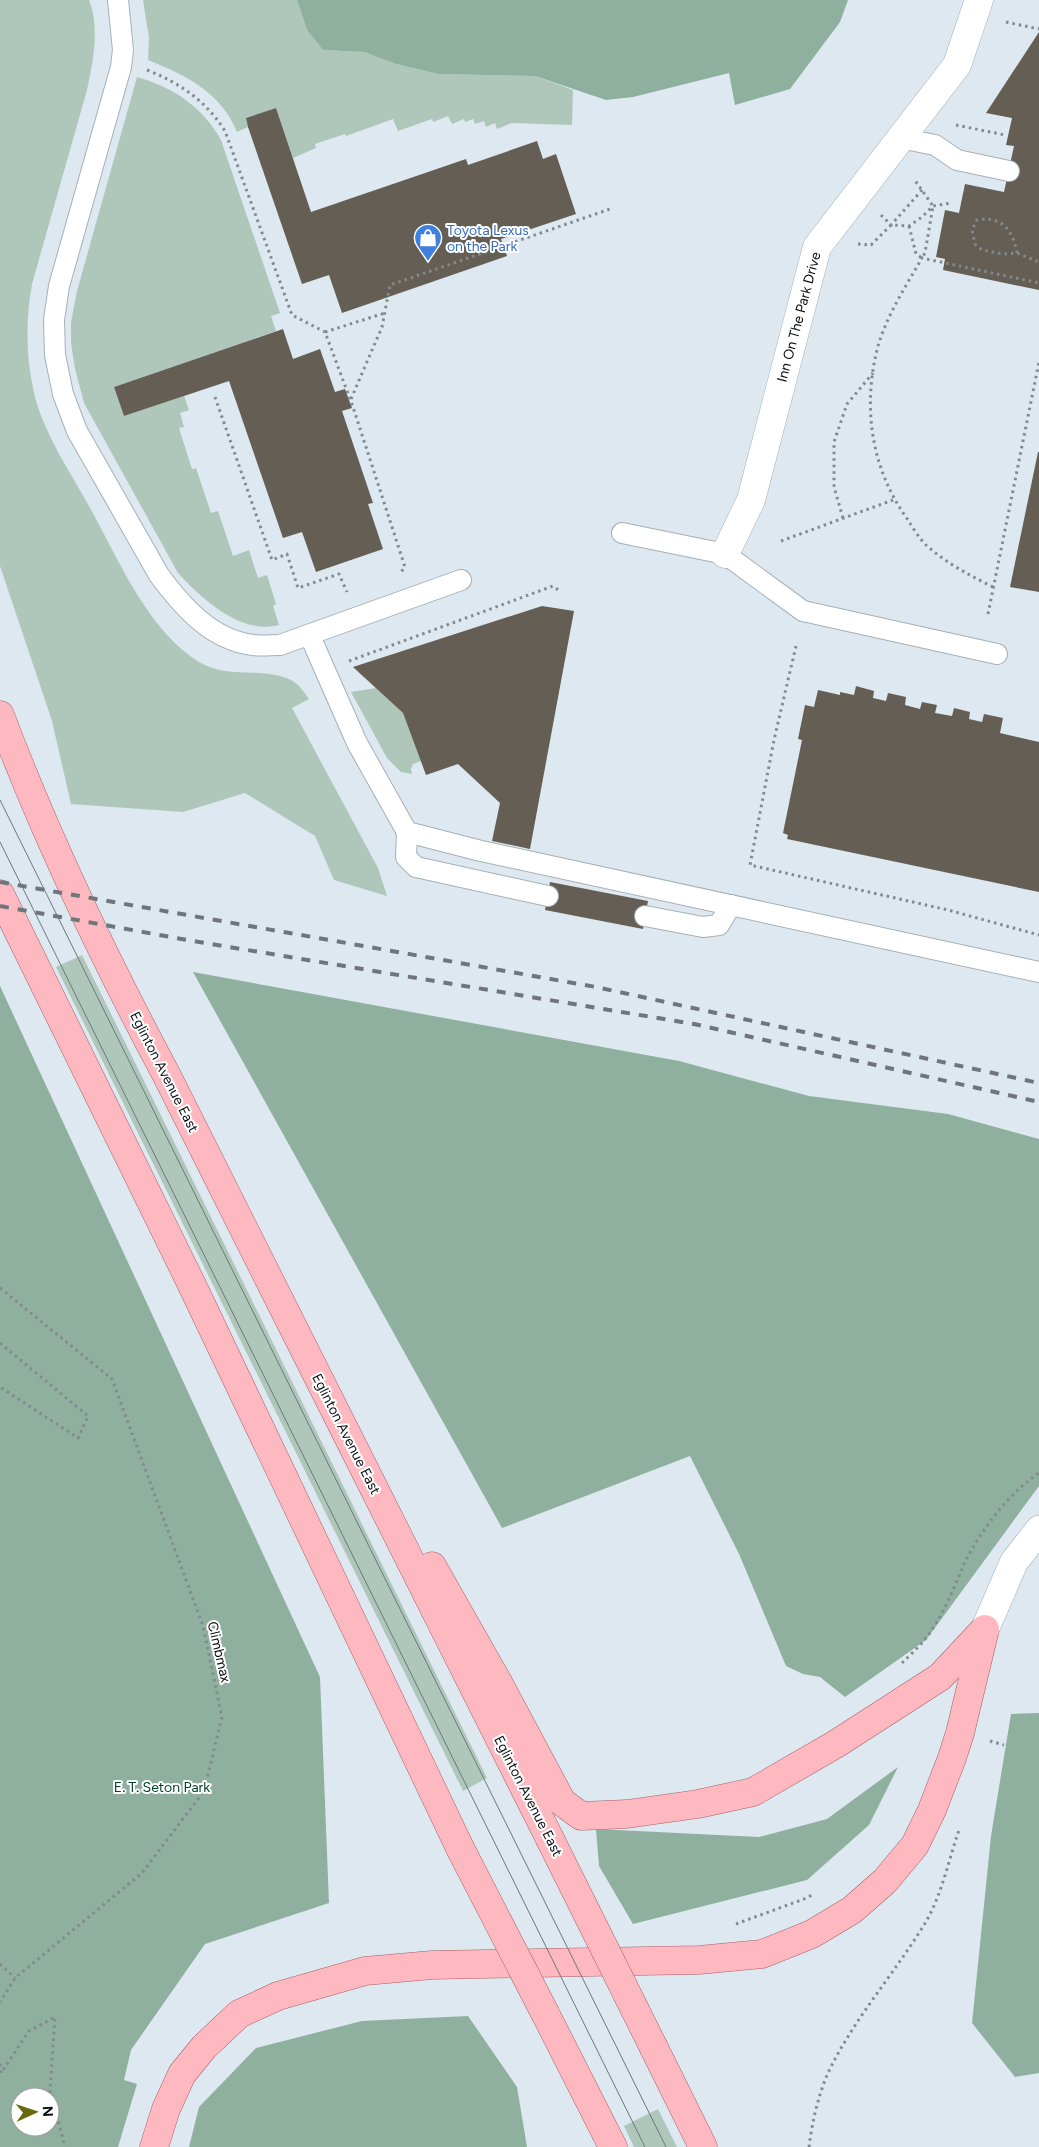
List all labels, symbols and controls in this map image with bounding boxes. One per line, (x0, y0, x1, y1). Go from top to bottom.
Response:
place label: Toyota Lexus on the Park (447, 222, 529, 255)
shop icon: Toyota Lexus on the Park (413, 223, 443, 262)
street label: Inn On The Park Drive (773, 250, 825, 384)
street label: Eglinton Avenue East (126, 1009, 202, 1135)
street label: Eglinton Avenue East (308, 1371, 384, 1497)
street label: Climbmax (204, 1620, 234, 1685)
street label: Eglinton Avenue East (490, 1733, 566, 1859)
park label: E. T. Seton Park (114, 1779, 210, 1796)
north arrow (10, 2087, 60, 2137)
text: N (39, 2105, 56, 2117)

